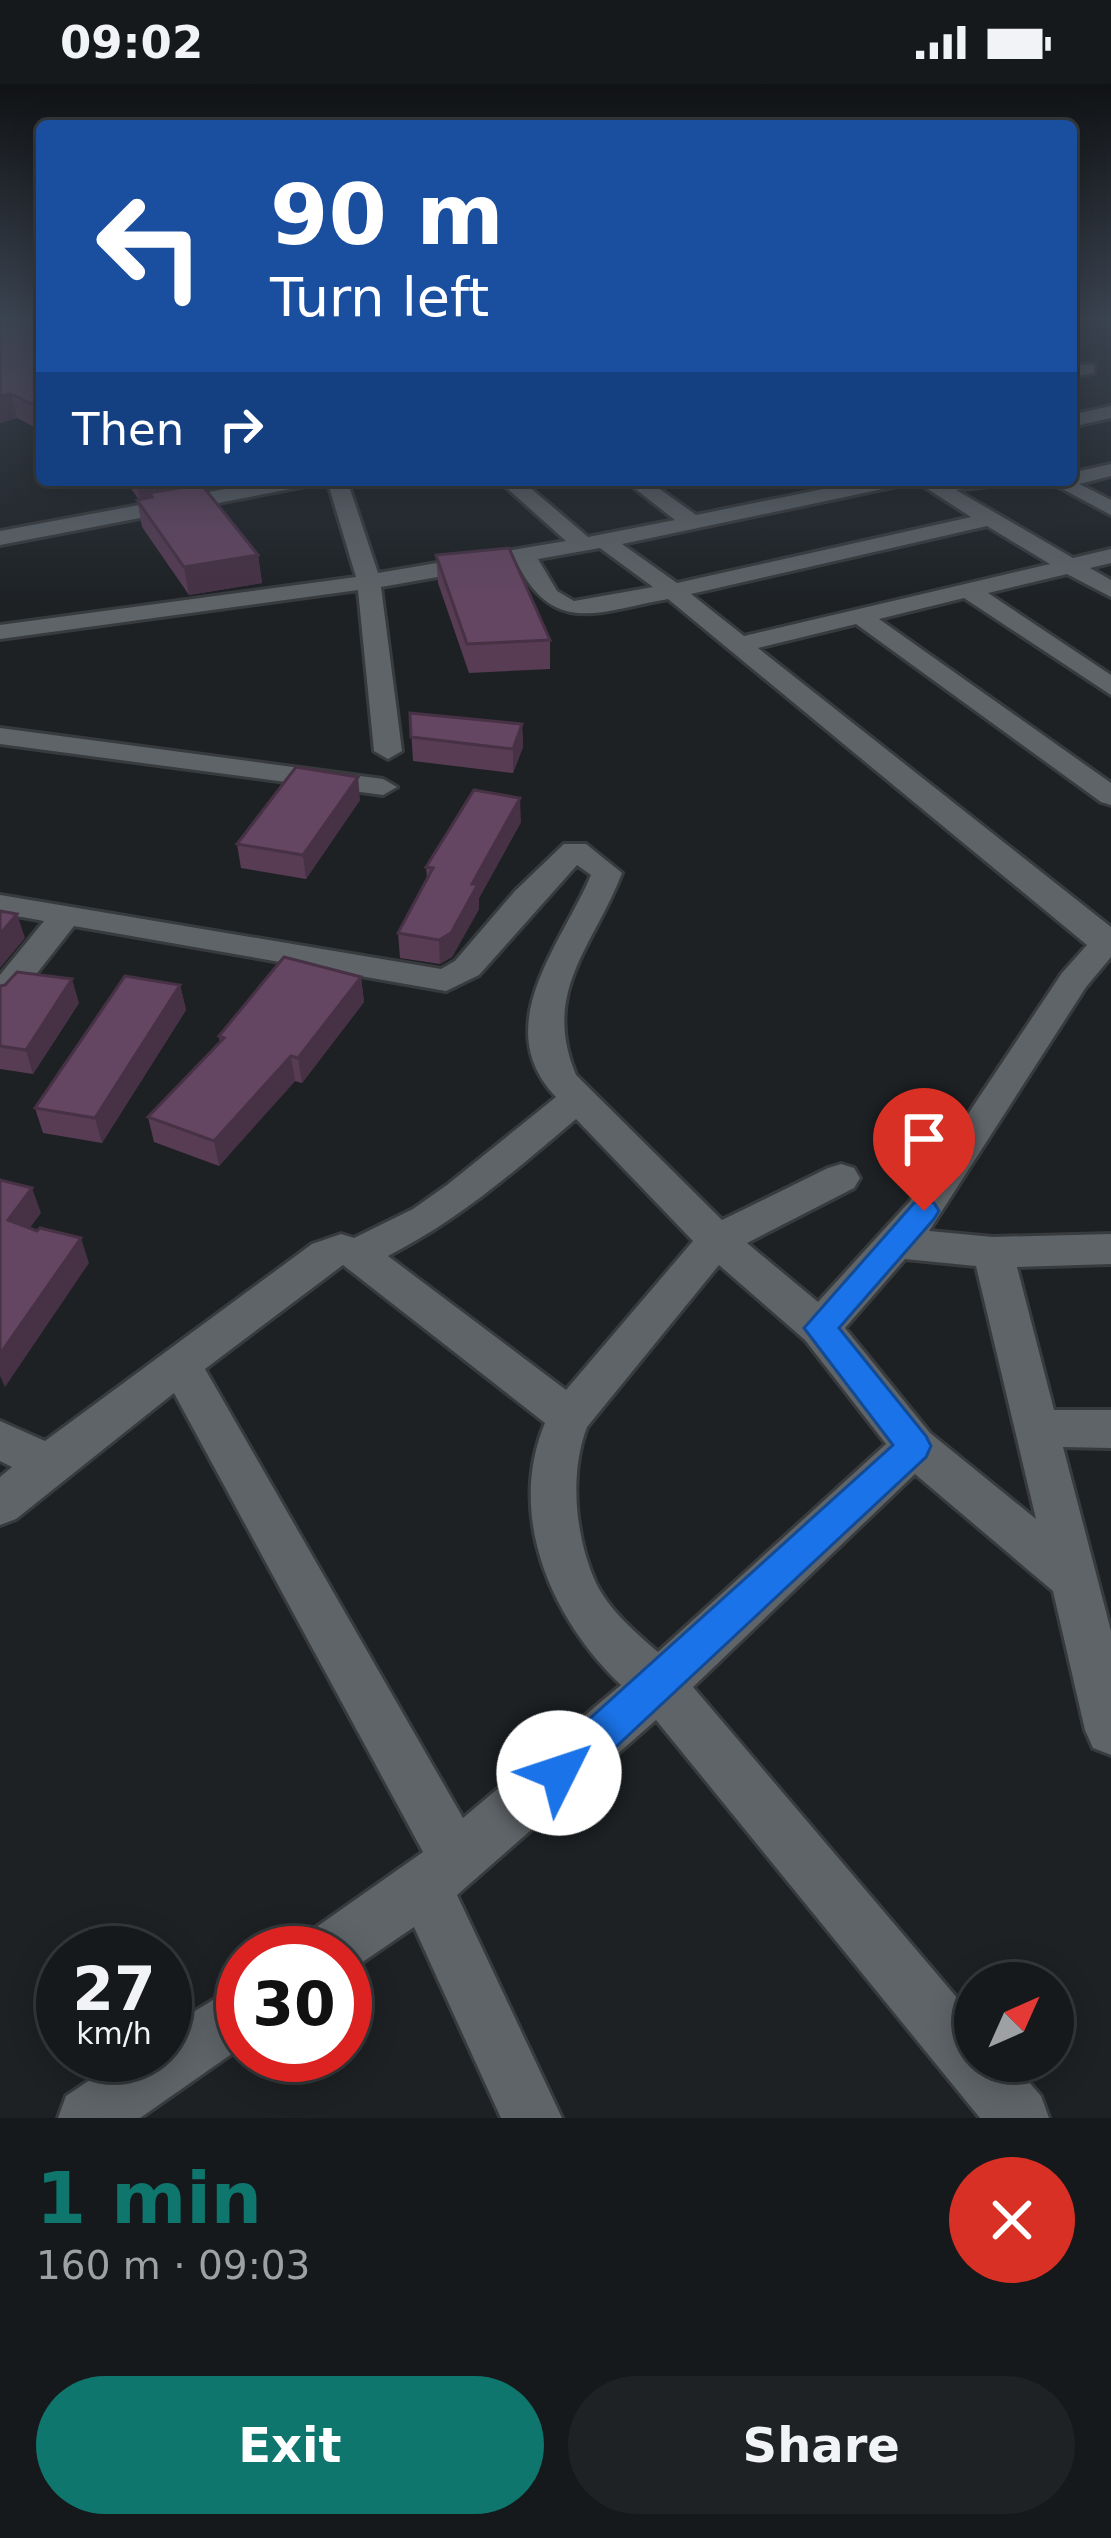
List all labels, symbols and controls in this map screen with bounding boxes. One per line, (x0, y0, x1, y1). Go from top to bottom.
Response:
text: 09:02 (60, 16, 203, 69)
text: 90 m (270, 166, 504, 264)
icon: left (72, 168, 228, 324)
text: Turn left (270, 266, 489, 329)
icon: right (208, 396, 274, 462)
text: Then (72, 403, 184, 456)
pin (873, 1088, 975, 1211)
icon: arrive (891, 1106, 957, 1172)
position arrow (496, 1710, 622, 1836)
speed limit sign: 30 (216, 1926, 372, 2082)
text: 27 (72, 1954, 156, 2024)
north arrow (954, 1962, 1074, 2082)
map controls (954, 1962, 1074, 2082)
text: km/h (76, 2016, 152, 2051)
text: 1 min (36, 2156, 262, 2240)
button: close (949, 2157, 1075, 2283)
text: 160 m · 09:03 (36, 2243, 310, 2288)
button: Exit (36, 2376, 544, 2514)
button: Share (568, 2376, 1075, 2514)

